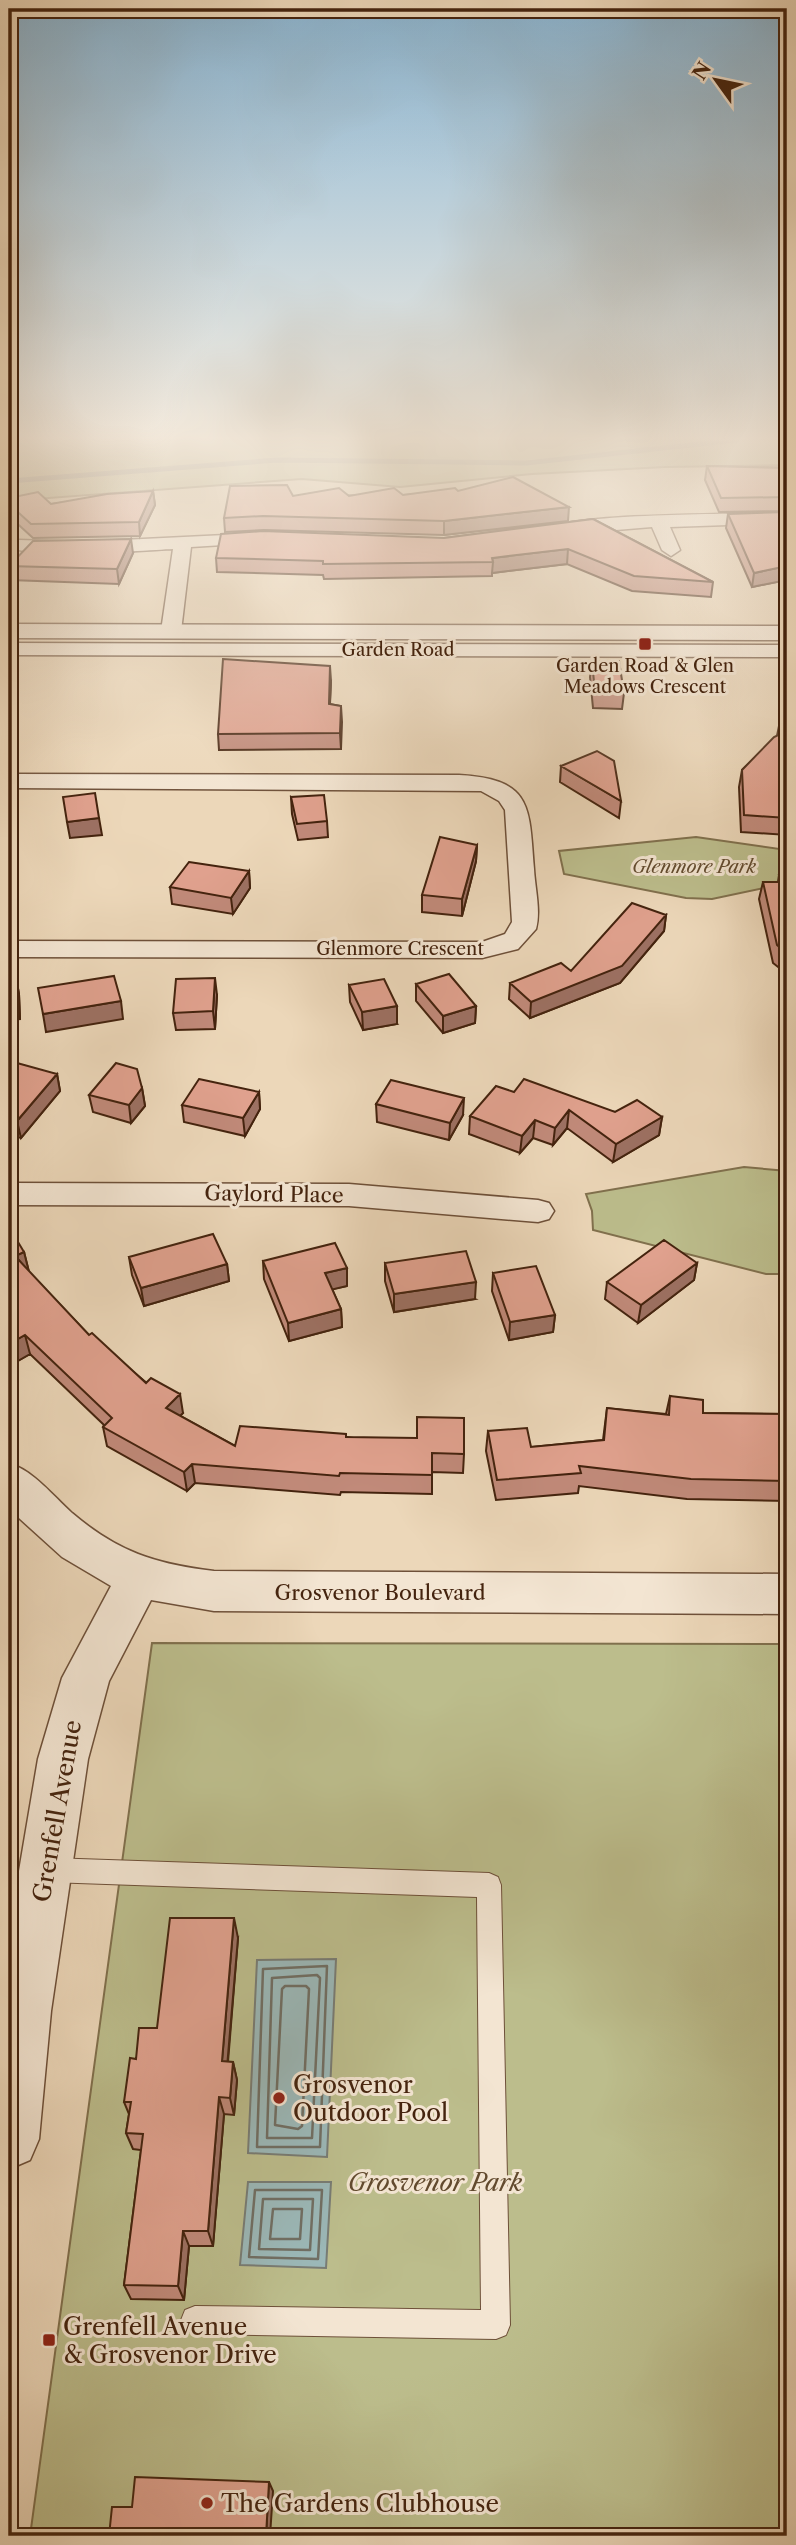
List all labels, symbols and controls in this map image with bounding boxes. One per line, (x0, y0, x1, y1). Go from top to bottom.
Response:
north arrow (680, 46, 750, 116)
text: N (688, 58, 716, 84)
marker: Garden Road & Glen Meadows Crescent (637, 636, 653, 652)
street label: Garden Road (342, 639, 455, 661)
place label: Garden Road & Glen Meadows Crescent (556, 655, 734, 698)
park label: Glenmore Park (632, 856, 757, 878)
street label: Glenmore Crescent (316, 938, 484, 960)
street label: Gaylord Place (204, 1180, 344, 1208)
street label: Grosvenor Boulevard (274, 1580, 486, 1605)
street label: Grenfell Avenue (27, 1718, 87, 1904)
place label: Grosvenor Outdoor Pool (293, 2070, 448, 2127)
marker: Grosvenor Outdoor Pool (271, 2090, 287, 2106)
park label: Grosvenor Park (348, 2168, 523, 2197)
place label: Grenfell Avenue & Grosvenor Drive (63, 2312, 277, 2369)
marker: Grenfell Avenue & Grosvenor Drive (41, 2332, 57, 2348)
place label: The Gardens Clubhouse (221, 2489, 499, 2518)
marker: The Gardens Clubhouse (199, 2495, 215, 2511)

